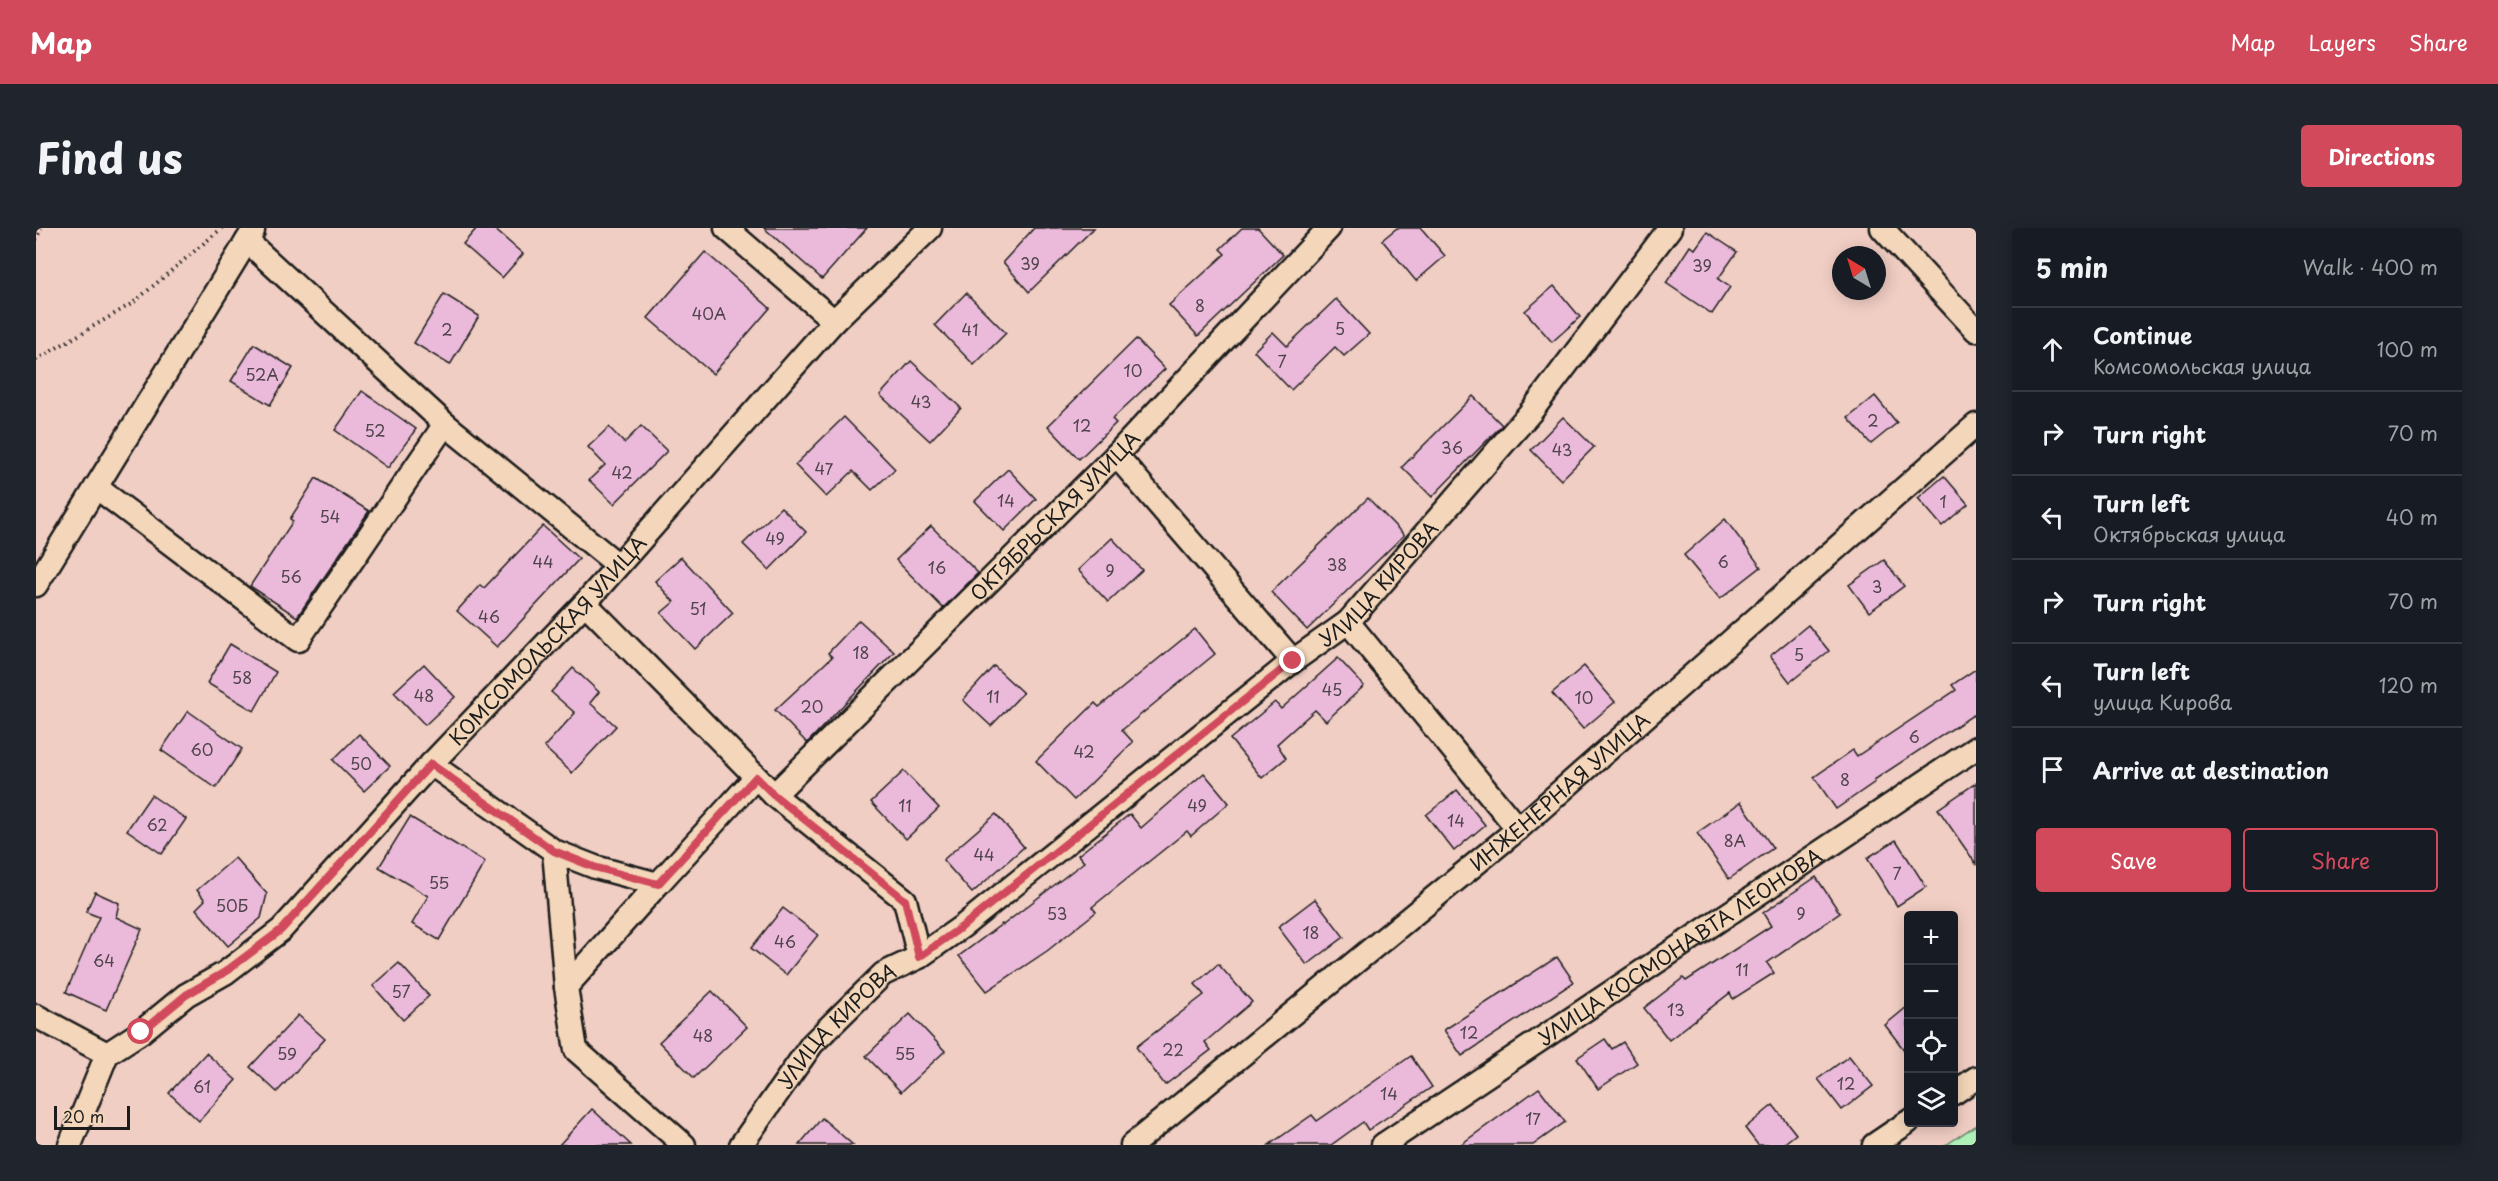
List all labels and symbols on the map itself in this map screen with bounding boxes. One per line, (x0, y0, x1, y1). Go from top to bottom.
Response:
north arrow (1832, 246, 1886, 300)
house number: 39 (1020, 251, 1040, 275)
house number: 39 (1692, 253, 1712, 277)
house number: 8 (1195, 293, 1205, 317)
house number: 40А (692, 301, 726, 325)
house number: 5 (1335, 316, 1345, 340)
house number: 2 (441, 317, 453, 341)
house number: 41 (962, 317, 978, 341)
house number: 7 (1277, 349, 1287, 373)
house number: 10 (1124, 358, 1142, 382)
house number: 52А (245, 362, 279, 386)
house number: 43 (911, 389, 931, 413)
house number: 2 (1867, 408, 1879, 432)
house number: 12 (1073, 413, 1091, 437)
house number: 52 (364, 418, 386, 442)
street label: ОКТЯБРЬСКАЯ УЛИЦА (963, 424, 1147, 607)
house number: 36 (1441, 435, 1463, 459)
house number: 43 (1552, 437, 1572, 461)
house number: 47 (815, 456, 834, 480)
house number: 42 (611, 460, 633, 484)
house number: 14 (997, 488, 1015, 512)
house number: 1 (1939, 489, 1947, 513)
house number: 54 (320, 504, 340, 528)
street label: УЛИЦА КИРОВА (1312, 514, 1445, 653)
house number: 49 (765, 526, 785, 550)
street label: КОМСОМОЛЬСКАЯ УЛИЦА (442, 529, 653, 752)
house number: 44 (532, 549, 554, 573)
house number: 6 (1717, 549, 1729, 573)
house number: 38 (1327, 552, 1347, 576)
house number: 16 (928, 555, 946, 579)
house number: 9 (1105, 558, 1115, 582)
house number: 56 (280, 564, 302, 588)
house number: 3 (1872, 574, 1882, 598)
house number: 51 (689, 596, 707, 620)
house number: 46 (478, 604, 500, 628)
house number: 18 (852, 640, 870, 664)
house number: 5 (1794, 642, 1804, 666)
route end (1279, 647, 1305, 673)
house number: 58 (232, 665, 252, 689)
house number: 45 (1322, 677, 1342, 701)
house number: 48 (414, 683, 434, 707)
house number: 11 (986, 684, 1000, 708)
house number: 10 (1575, 685, 1593, 709)
house number: 20 (801, 694, 823, 718)
street label: ИНЖЕНЕРНАЯ УЛИЦА (1463, 705, 1656, 878)
house number: 6 (1908, 724, 1920, 748)
house number: 60 (191, 737, 213, 761)
house number: 42 (1073, 739, 1095, 763)
house number: 50 (350, 751, 372, 775)
house number: 8 (1840, 767, 1850, 791)
house number: 11 (898, 793, 912, 817)
house number: 49 (1187, 793, 1207, 817)
house number: 14 (1447, 808, 1465, 832)
house number: 62 (146, 812, 168, 836)
house number: 8А (1724, 828, 1746, 852)
street label: УЛИЦА КОСМОНАВТА ЛЕОНОВА (1532, 840, 1828, 1052)
house number: 44 (973, 842, 995, 866)
house number: 7 (1892, 861, 1902, 885)
house number: 55 (429, 870, 449, 894)
house number: 50Б (216, 893, 248, 917)
house number: 53 (1047, 901, 1067, 925)
house number: 9 (1796, 901, 1806, 925)
house number: 18 (1302, 920, 1320, 944)
house number: 46 (774, 929, 796, 953)
house number: 64 (93, 948, 115, 972)
street label: УЛИЦА КИРОВА (770, 955, 901, 1095)
house number: 11 (1735, 957, 1749, 981)
house number: 57 (391, 979, 411, 1003)
house number: 13 (1667, 997, 1685, 1021)
route start (127, 1018, 153, 1044)
house number: 12 (1460, 1020, 1478, 1044)
house number: 48 (693, 1023, 713, 1047)
house number: 22 (1162, 1037, 1184, 1061)
house number: 59 (277, 1041, 297, 1065)
house number: 55 (895, 1041, 915, 1065)
house number: 12 (1837, 1071, 1855, 1095)
house number: 61 (193, 1074, 211, 1098)
house number: 14 (1380, 1081, 1398, 1105)
scale bar (54, 1103, 130, 1130)
house number: 17 (1525, 1106, 1541, 1130)

